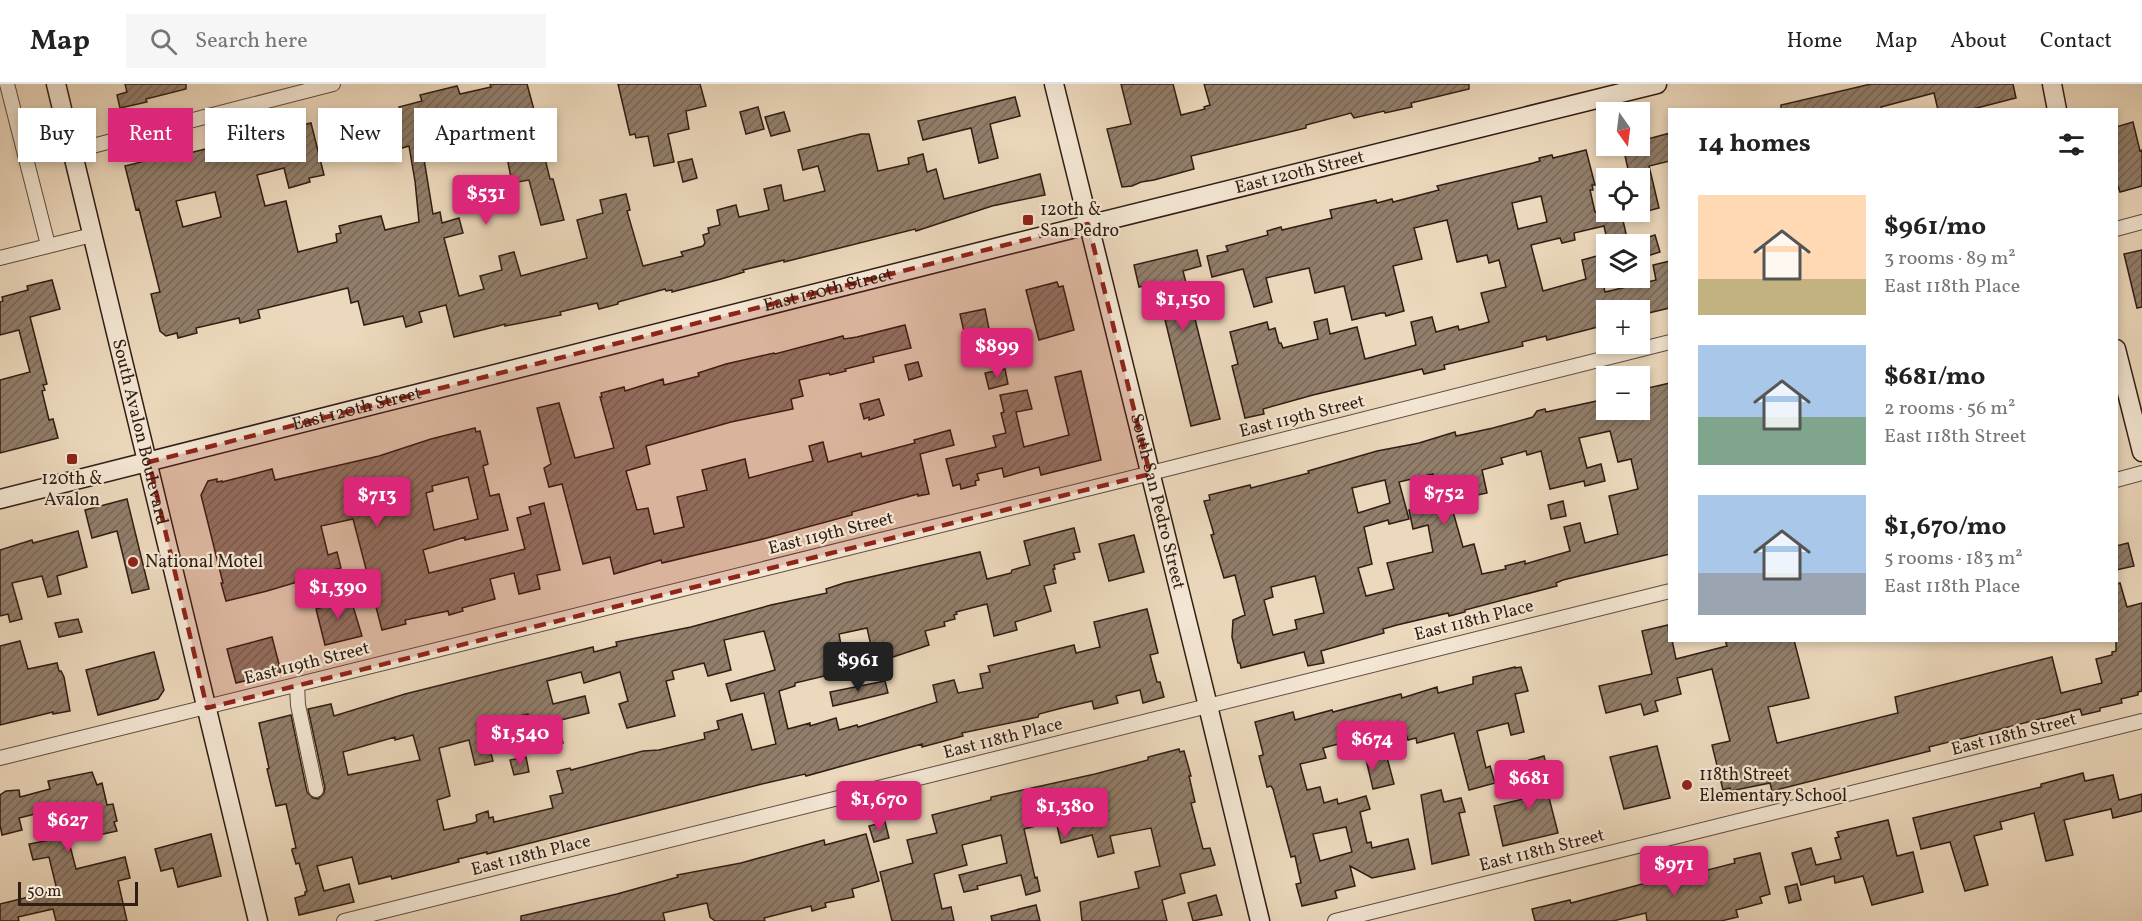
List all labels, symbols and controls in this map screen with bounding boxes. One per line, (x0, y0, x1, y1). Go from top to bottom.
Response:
search box (126, 14, 546, 68)
text: Map (30, 22, 90, 61)
icon: search (147, 25, 180, 58)
text: Search here (195, 26, 308, 57)
text: Home (1787, 27, 1842, 56)
text: Map (1875, 27, 1917, 56)
text: About (1950, 27, 2007, 56)
text: Contact (2040, 27, 2112, 56)
north arrow (1596, 102, 1650, 156)
map controls (1596, 102, 1650, 420)
chip: Buy (18, 108, 96, 162)
chip: Rent (108, 108, 193, 162)
chip: Filters (205, 108, 306, 162)
chip: New (318, 108, 402, 162)
chip: Apartment (414, 108, 557, 162)
text: 14 homes (1698, 126, 1811, 162)
icon: filters (2055, 128, 2088, 161)
street label: East 120th Street (1232, 144, 1367, 201)
button: locate (1596, 168, 1650, 222)
pin: $531 (450, 175, 522, 226)
text: $531 (466, 180, 506, 208)
place label: 120th & San Pedro (1040, 198, 1119, 244)
text: $961/mo (1884, 209, 1986, 245)
marker: 120th & San Pedro (1021, 213, 1035, 227)
icon: home (1746, 219, 1818, 291)
button: layers (1596, 234, 1650, 288)
text: 3 rooms · 89 m² (1884, 245, 2016, 273)
street label: East 120th Street (761, 262, 895, 318)
text: East 118th Place (1884, 273, 2020, 301)
pin: $1,150 (1134, 281, 1232, 332)
text: $1,150 (1156, 286, 1210, 314)
button: + (1596, 300, 1650, 354)
pin: $899 (961, 328, 1033, 379)
text: $899 (975, 333, 1019, 361)
street label: South Avalon Boulevard (105, 336, 175, 528)
text: $681/mo (1884, 359, 1985, 395)
button: − (1596, 366, 1650, 420)
icon: home (1746, 369, 1818, 441)
street label: East 120th Street (289, 381, 424, 437)
street label: East 119th Street (1237, 389, 1367, 445)
text: 2 rooms · 56 m² (1884, 395, 2015, 423)
street label: South San Pedro Street (1124, 411, 1191, 592)
text: East 118th Street (1884, 423, 2027, 451)
marker: 120th & Avalon (65, 452, 79, 466)
place label: 120th & Avalon (41, 467, 103, 513)
pin: $752 (1408, 475, 1480, 526)
pin: $713 (341, 477, 413, 528)
text: $752 (1424, 480, 1464, 508)
text: $713 (358, 482, 396, 510)
street label: East 119th Street (766, 506, 896, 562)
text: $1,670/mo (1884, 509, 2006, 545)
icon: home (1746, 519, 1818, 591)
text: 5 rooms · 183 m² (1884, 545, 2023, 573)
place label: National Motel (145, 550, 263, 575)
marker: National Motel (126, 555, 140, 569)
pin: $1,390 (289, 569, 387, 620)
text: East 118th Place (1884, 573, 2020, 601)
text: $1,390 (309, 574, 367, 602)
street label: East 118th Place (1412, 594, 1536, 648)
street label: East 119th Street (242, 636, 372, 692)
pin: $961 (822, 642, 894, 693)
text: $961 (837, 647, 879, 675)
street label: East 118th Street (1949, 707, 2079, 763)
street label: East 118th Place (941, 712, 1065, 766)
pin: $1,540 (471, 715, 569, 766)
text: $1,540 (491, 720, 549, 748)
pin: $674 (1336, 721, 1408, 772)
text: $674 (1351, 726, 1393, 754)
pin: $681 (1493, 760, 1565, 811)
place label: 118th Street Elementary School (1699, 763, 1847, 809)
text: $681 (1508, 765, 1550, 793)
marker: 118th Street Elementary School (1680, 778, 1694, 792)
pin: $1,670 (830, 781, 928, 832)
text: $1,670 (850, 786, 908, 814)
pin: $1,380 (1016, 788, 1114, 839)
text: $1,380 (1036, 793, 1094, 821)
pin: $627 (32, 802, 104, 853)
text: $627 (47, 807, 89, 835)
street label: East 118th Street (1477, 823, 1607, 879)
street label: East 118th Place (469, 829, 593, 883)
pin: $971 (1638, 846, 1710, 897)
text: $971 (1654, 851, 1694, 879)
scale bar (18, 879, 138, 906)
text: 50 m (27, 881, 61, 903)

